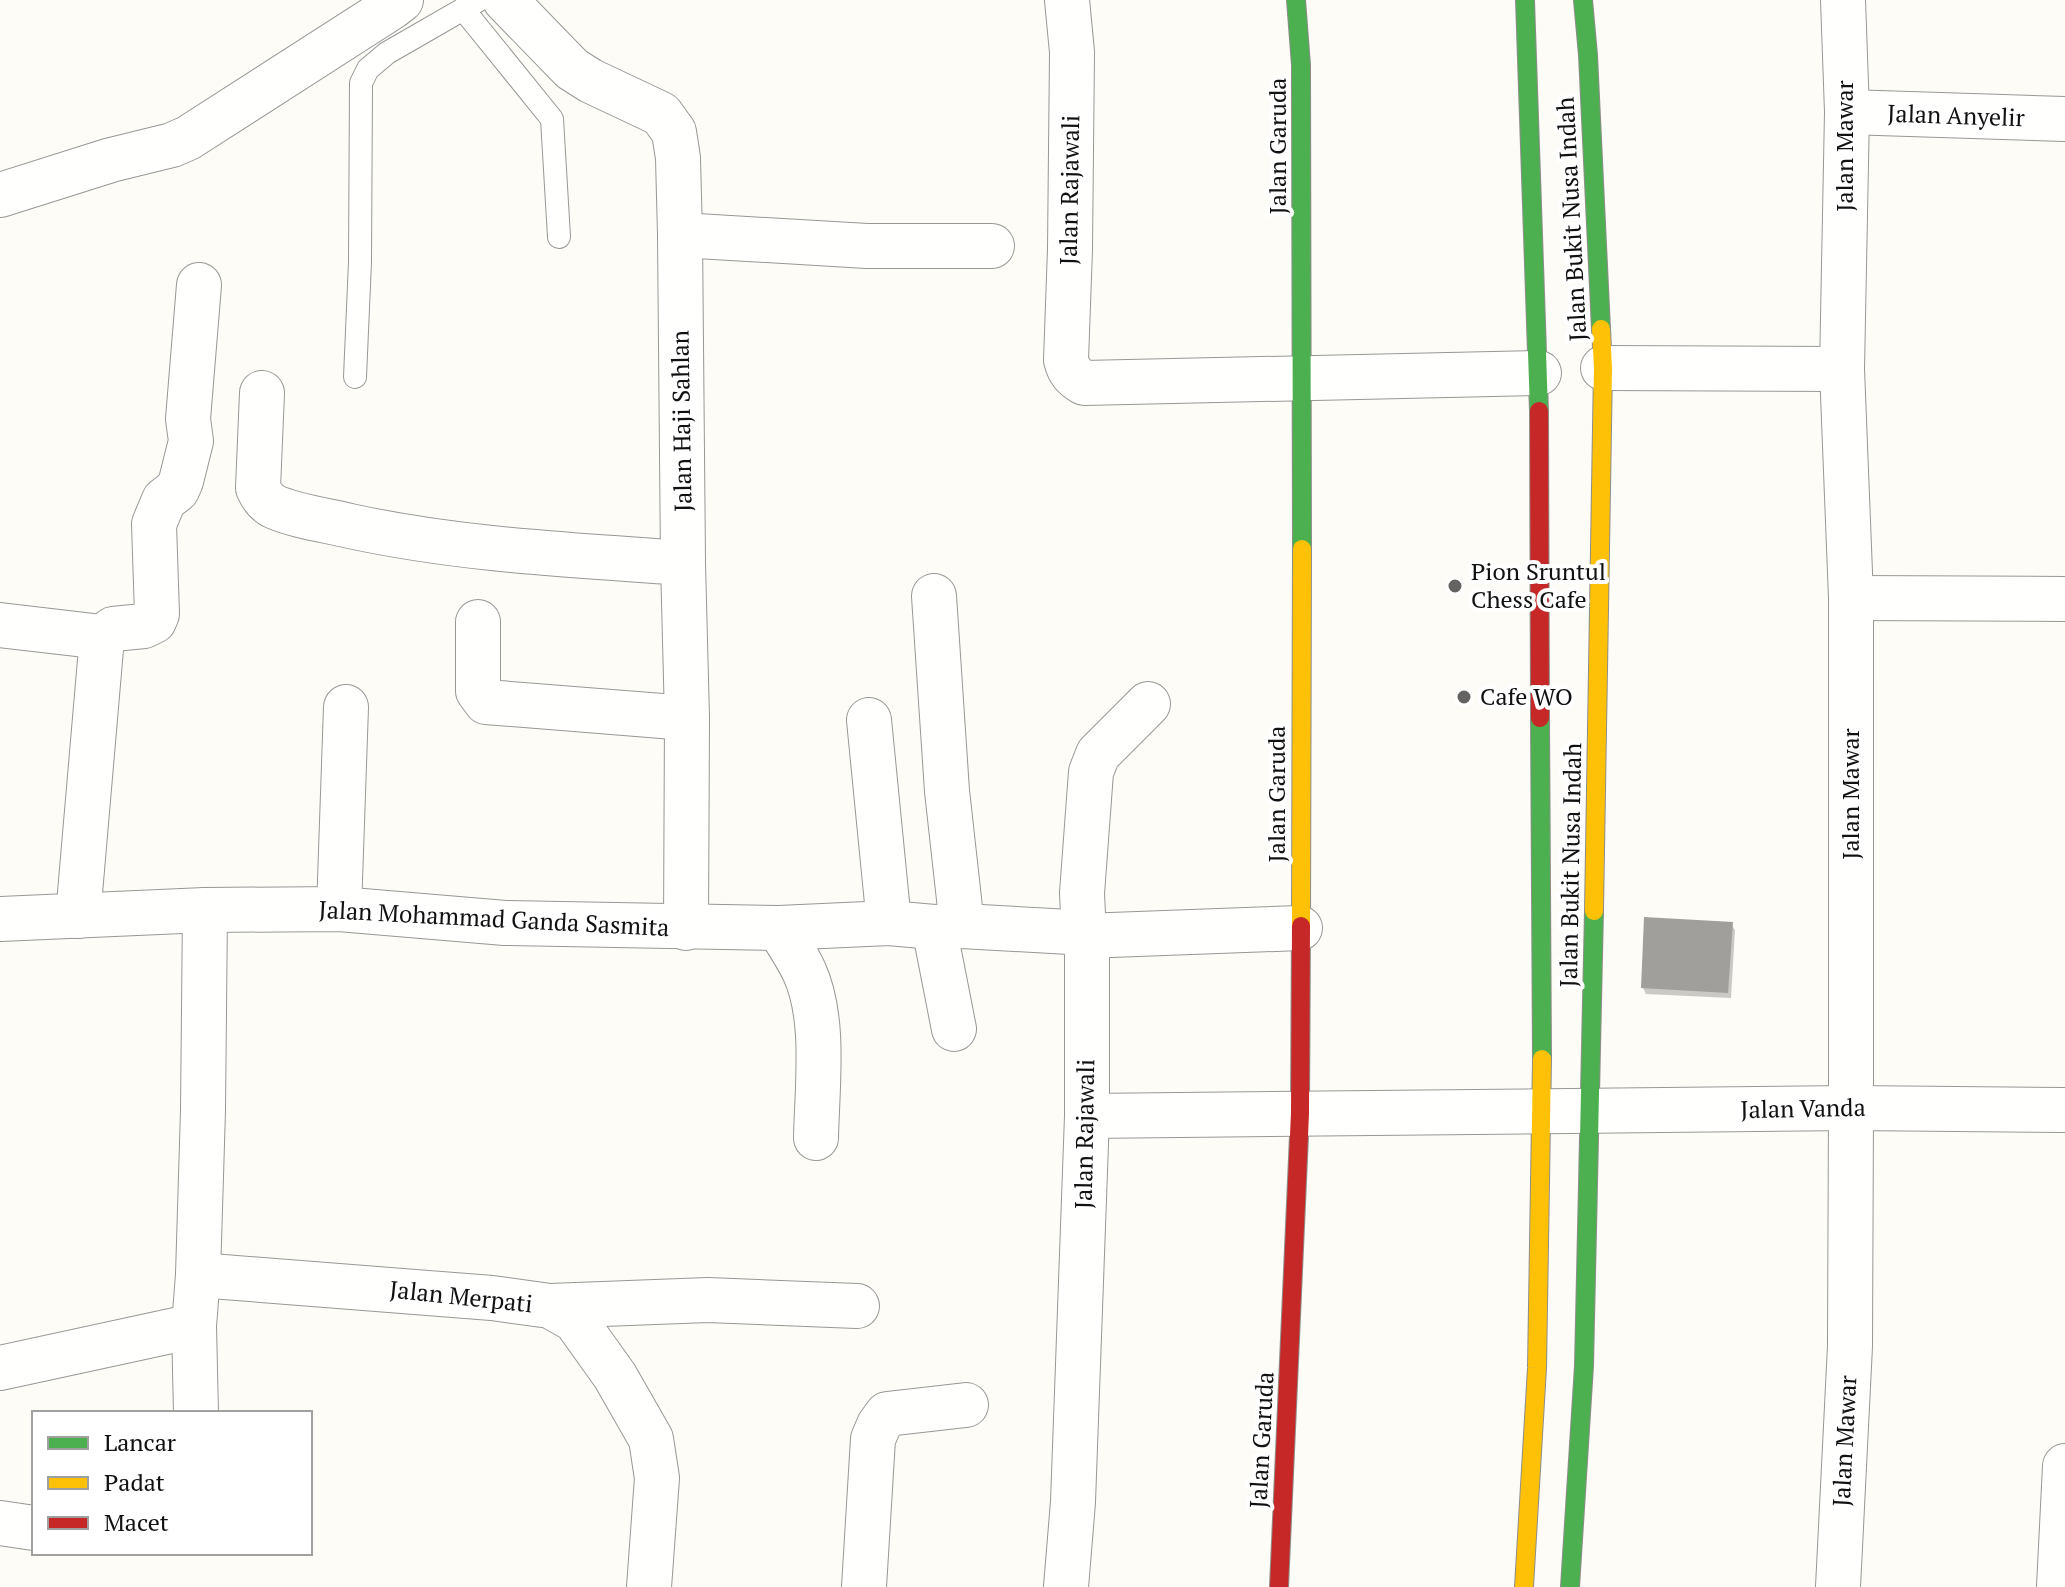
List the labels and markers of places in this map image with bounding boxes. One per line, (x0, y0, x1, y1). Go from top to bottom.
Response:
place label: Pion Sruntul Chess Cafe (1471, 555, 1606, 615)
marker: Pion Sruntul Chess Cafe (1446, 577, 1464, 595)
place label: Cafe WO (1480, 680, 1573, 712)
marker: Cafe WO (1455, 688, 1473, 706)

